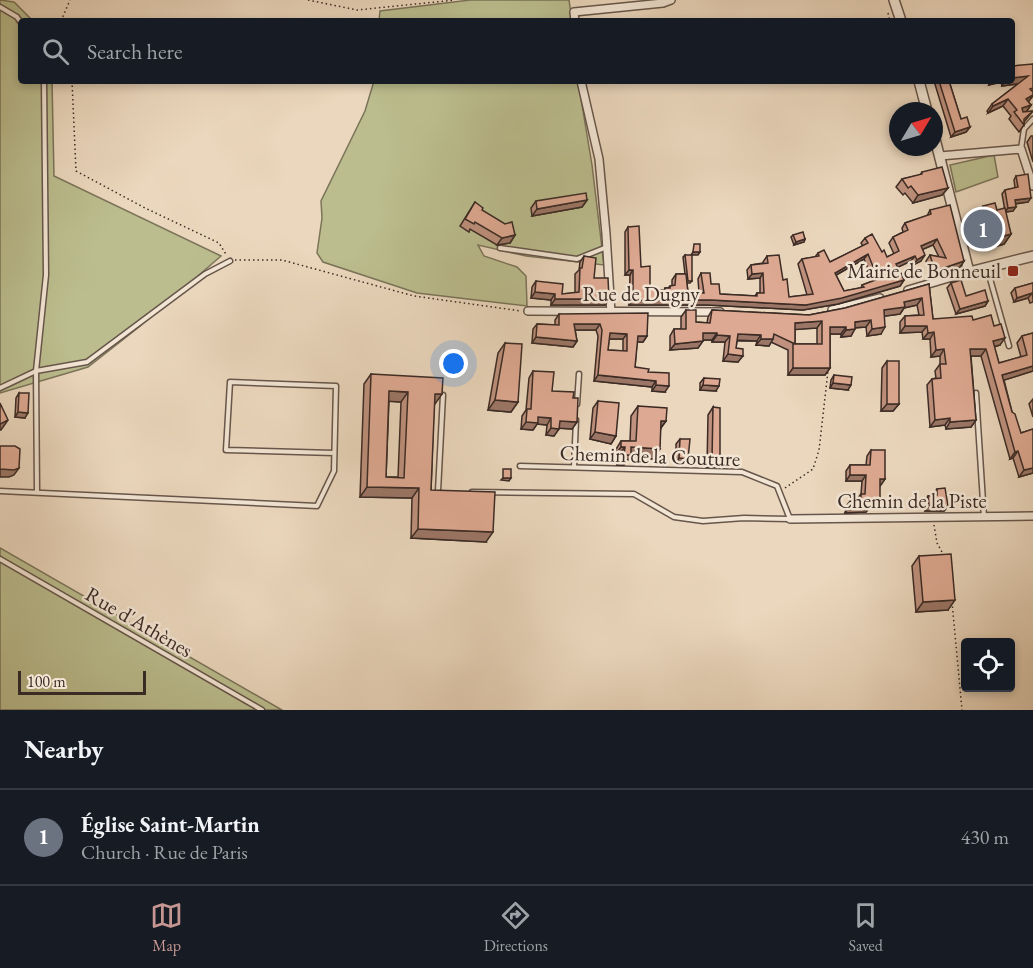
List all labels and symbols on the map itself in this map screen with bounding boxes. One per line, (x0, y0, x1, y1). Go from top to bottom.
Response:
north arrow (889, 102, 943, 156)
pin: 1 (964, 206, 1002, 252)
place label: Mairie de Bonneuil (847, 257, 1001, 284)
marker: Mairie de Bonneuil (1006, 264, 1020, 278)
street label: Rue de Dugny (583, 280, 700, 307)
your location (439, 349, 468, 378)
street label: Chemin de la Couture (559, 439, 741, 472)
street label: Chemin de la Piste (837, 487, 987, 514)
street label: Rue d'Athènes (81, 580, 198, 663)
scale bar (18, 668, 146, 696)

